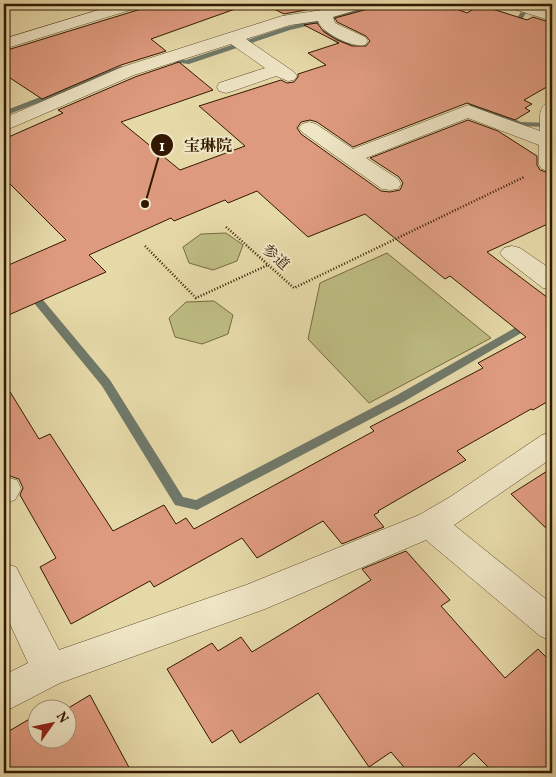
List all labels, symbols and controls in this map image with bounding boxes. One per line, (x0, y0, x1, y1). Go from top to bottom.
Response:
callout: 宝琳院 (149, 130, 242, 161)
text: 宝琳院 (184, 136, 232, 158)
text: 1 (159, 137, 165, 158)
street label: 参道 (257, 240, 293, 276)
north arrow (28, 700, 78, 750)
text: N (51, 708, 72, 727)

